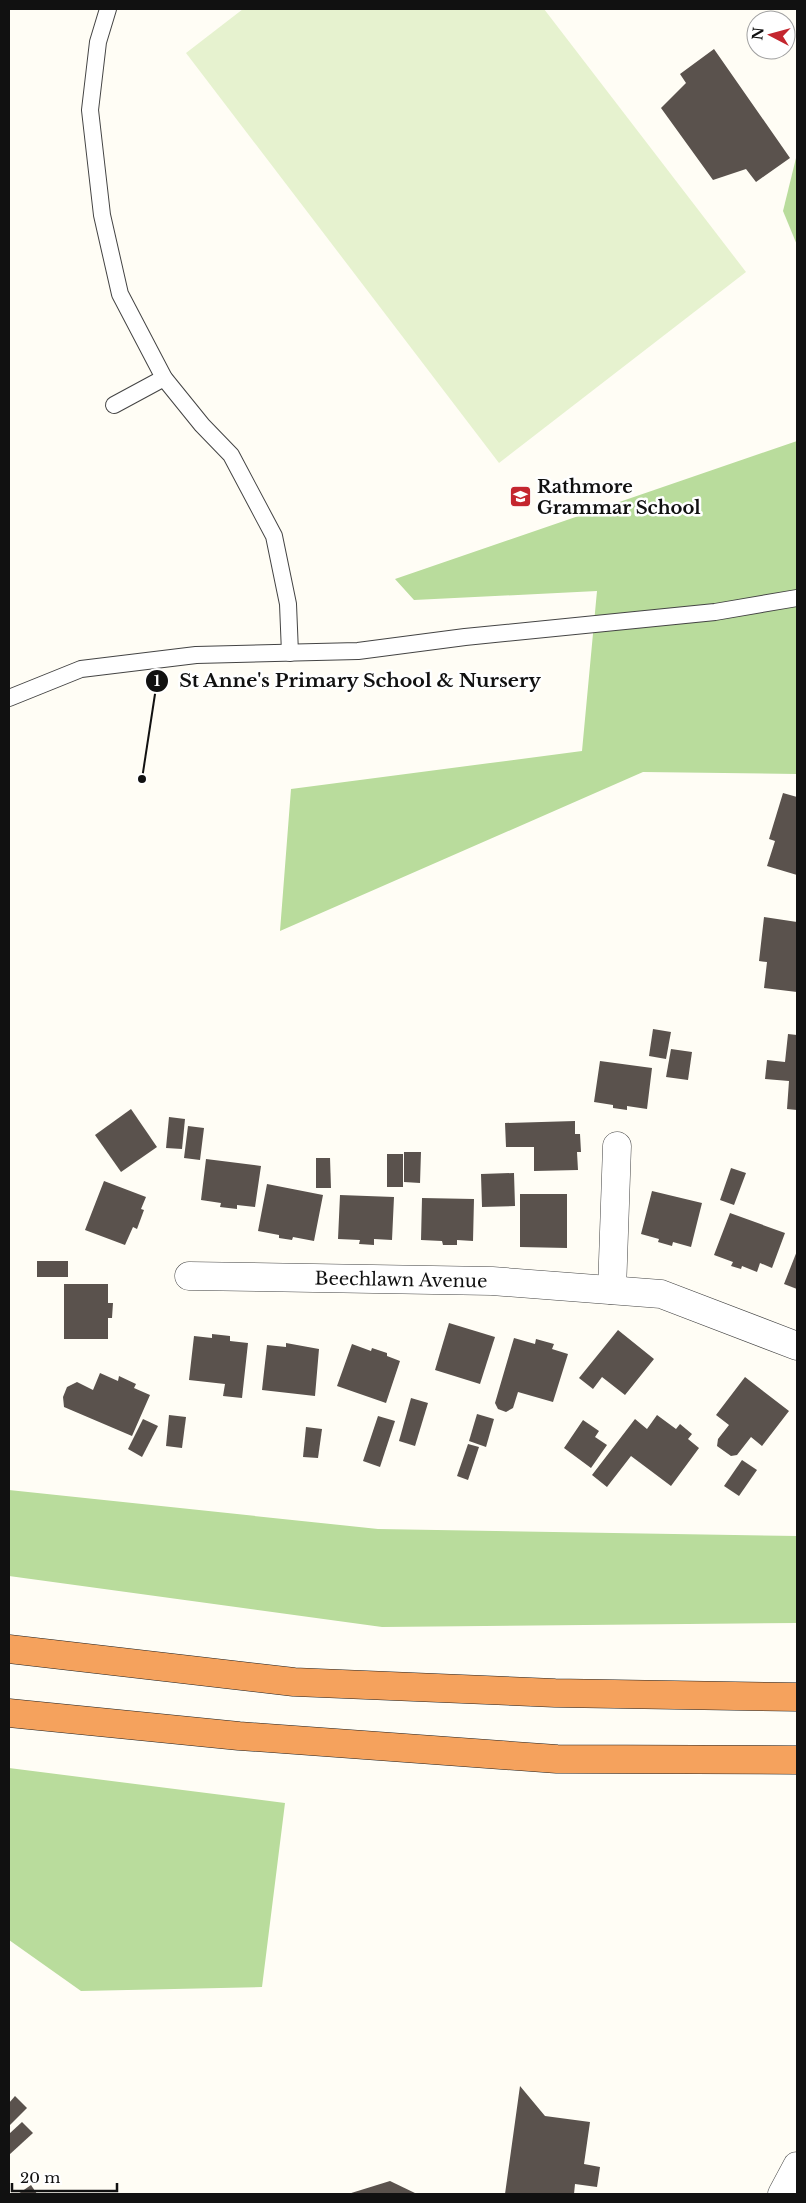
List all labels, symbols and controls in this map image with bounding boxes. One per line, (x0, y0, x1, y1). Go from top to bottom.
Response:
north arrow (746, 10, 796, 60)
text: N (748, 26, 768, 41)
place label: Rathmore Grammar School (537, 476, 701, 519)
school or university icon: Rathmore Grammar School (509, 485, 533, 509)
callout: St Anne's Primary School & Nursery (144, 664, 552, 698)
text: St Anne's Primary School & Nursery (179, 669, 541, 692)
text: 1 (154, 671, 161, 690)
street label: Beechlawn Avenue (314, 1267, 488, 1293)
scale bar (12, 2160, 118, 2192)
text: 20 m (20, 2168, 60, 2187)

